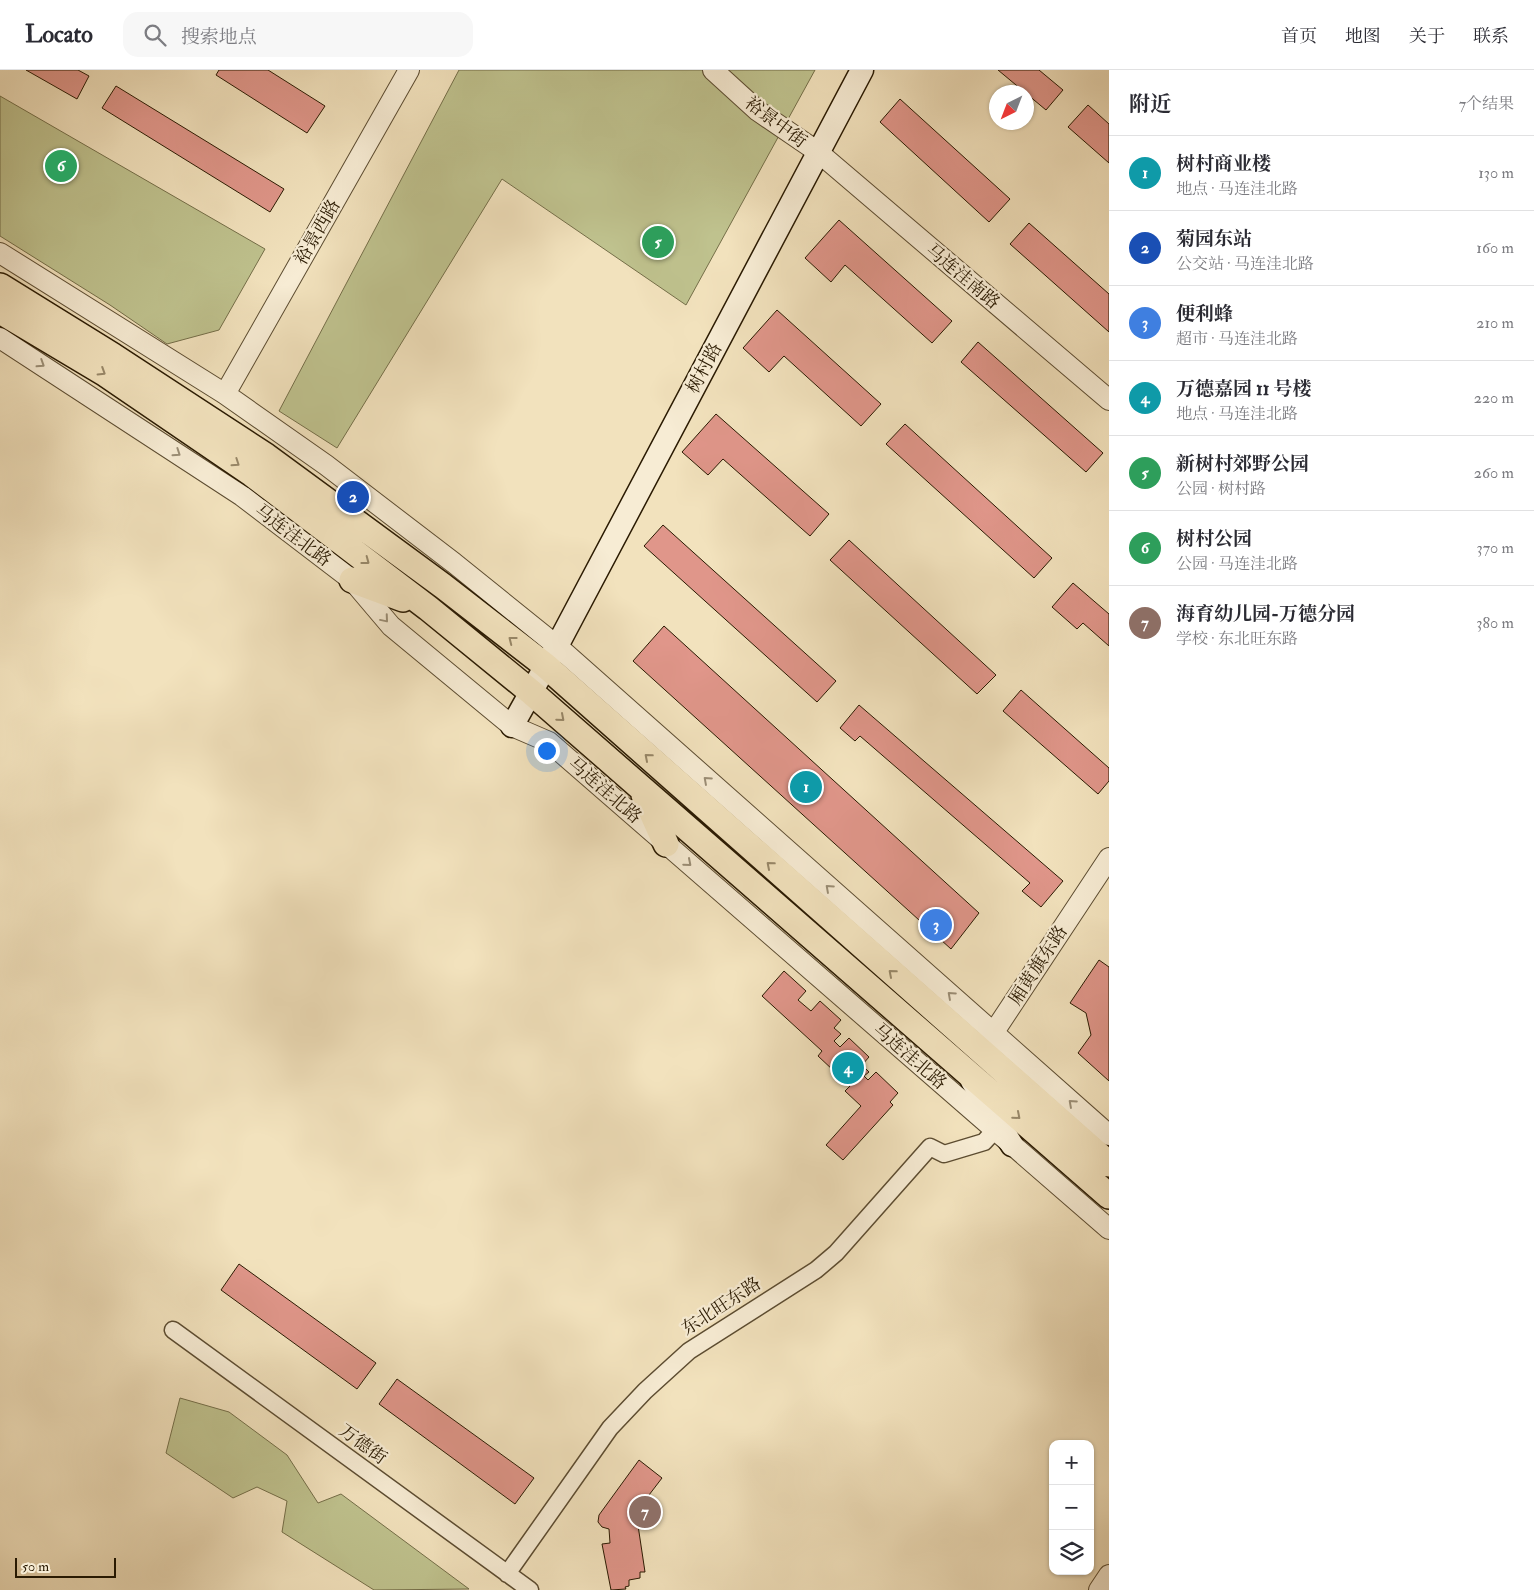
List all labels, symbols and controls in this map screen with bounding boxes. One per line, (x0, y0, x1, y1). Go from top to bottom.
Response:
search box (123, 12, 473, 57)
text: Locato (25, 19, 93, 50)
icon: search (141, 21, 169, 49)
text: 搜索地点 (181, 25, 257, 49)
text: 首页 (1281, 25, 1317, 48)
text: 地图 (1345, 25, 1381, 48)
text: 关于 (1409, 25, 1445, 48)
text: 联系 (1473, 25, 1509, 48)
north arrow (989, 85, 1034, 130)
text: 附近 (1129, 91, 1171, 118)
street label: 裕景中街 (740, 92, 811, 153)
text: 7个结果 (1459, 94, 1514, 114)
pin: 6 (45, 147, 77, 185)
text: 树村商业楼 (1176, 152, 1271, 176)
text: 1 (1142, 163, 1148, 183)
text: 130 m (1478, 163, 1514, 183)
text: 地点 · 马连洼北路 (1176, 179, 1298, 199)
street label: 裕景西路 (289, 195, 345, 269)
pin: 5 (642, 223, 674, 261)
text: 菊园东站 (1176, 227, 1252, 251)
text: 2 (1141, 238, 1149, 258)
text: 160 m (1476, 238, 1514, 258)
street label: 马连洼南路 (921, 239, 1005, 314)
text: 公交站 · 马连洼北路 (1176, 254, 1314, 274)
text: 便利蜂 (1176, 302, 1233, 326)
text: 3 (1142, 313, 1148, 333)
text: 210 m (1476, 313, 1514, 333)
text: 超市 · 马连洼北路 (1176, 329, 1298, 349)
street label: 树村路 (682, 339, 727, 397)
one-way arrow (36, 358, 45, 367)
one-way arrow (96, 366, 105, 376)
text: 万德嘉园 11 号楼 (1176, 377, 1312, 401)
text: 4 (1141, 388, 1149, 408)
text: 220 m (1474, 388, 1514, 408)
text: 地点 · 马连洼北路 (1176, 404, 1298, 424)
one-way arrow (172, 447, 181, 457)
text: 新树村郊野公园 (1176, 452, 1309, 476)
one-way arrow (230, 457, 240, 466)
text: 5 (1141, 463, 1149, 483)
text: 260 m (1474, 463, 1514, 483)
pin: 2 (337, 478, 369, 516)
text: 公园 · 树村路 (1176, 479, 1266, 499)
street label: 马连洼北路 (250, 499, 336, 572)
text: 树村公园 (1176, 527, 1252, 551)
text: 6 (1141, 538, 1149, 558)
text: 370 m (1477, 538, 1514, 558)
text: 公园 · 马连洼北路 (1176, 554, 1298, 574)
one-way arrow (360, 555, 369, 563)
text: 海育幼儿园-万德分园 (1176, 602, 1355, 626)
one-way arrow (380, 613, 388, 622)
text: 7 (1141, 613, 1149, 633)
text: 380 m (1476, 613, 1514, 633)
text: 学校 · 东北旺东路 (1176, 629, 1298, 649)
one-way arrow (508, 637, 518, 646)
one-way arrow (555, 712, 564, 721)
your location (534, 738, 560, 764)
street label: 马连洼北路 (563, 752, 646, 829)
one-way arrow (645, 754, 654, 763)
pin: 1 (790, 768, 822, 806)
one-way arrow (704, 777, 713, 786)
one-way arrow (682, 857, 691, 866)
one-way arrow (767, 862, 776, 871)
one-way arrow (826, 884, 835, 893)
pin: 3 (920, 906, 952, 944)
street label: 厢黄旗东路 (1004, 921, 1073, 1009)
one-way arrow (888, 969, 897, 978)
one-way arrow (947, 992, 956, 1001)
street label: 马连洼北路 (868, 1018, 951, 1095)
pin: 4 (832, 1049, 864, 1087)
one-way arrow (1069, 1100, 1078, 1109)
one-way arrow (1011, 1110, 1020, 1119)
street label: 东北旺东路 (677, 1272, 765, 1341)
street label: 万德街 (334, 1419, 391, 1470)
map controls (1049, 1440, 1094, 1575)
button: + (1049, 1440, 1094, 1485)
button: − (1049, 1485, 1094, 1530)
pin: 7 (629, 1493, 661, 1531)
button: layers (1049, 1530, 1094, 1575)
scale bar (15, 1555, 116, 1578)
text: 50 m (22, 1558, 49, 1575)

